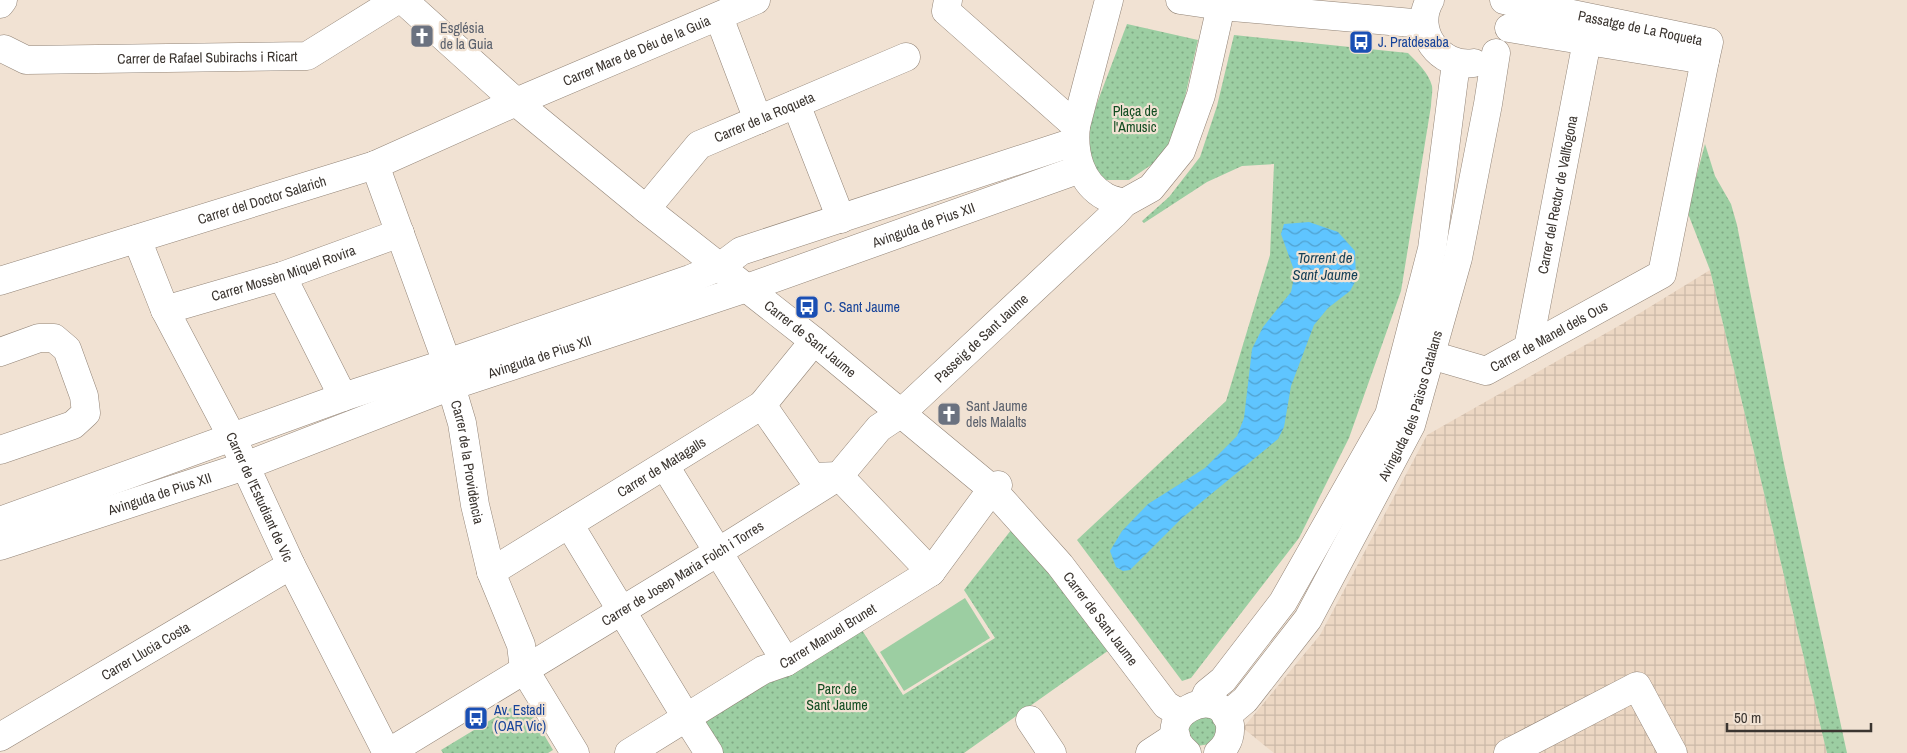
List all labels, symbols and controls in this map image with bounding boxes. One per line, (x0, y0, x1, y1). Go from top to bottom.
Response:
street label: Passatge de La Roqueta (1576, 6, 1705, 50)
street label: Carrer Mare de Déu de la Guia (560, 11, 714, 90)
place label: Església de la Guia (440, 19, 494, 53)
church icon: Església de la Guia (409, 23, 435, 49)
bus stop icon: J. Pratdesaba (1348, 29, 1374, 55)
place label: J. Pratdesaba (1378, 33, 1449, 51)
street label: Carrer de Rafael Subirachs i Ricart (117, 47, 298, 68)
street label: Carrer de la Roqueta (711, 88, 818, 147)
park label: Plaça de l'Amusic (1113, 102, 1157, 136)
street label: Carrer del Rector de Vallfogona (1533, 114, 1582, 275)
street label: Carrer del Doctor Salarich (195, 172, 328, 228)
street label: Avinguda de Pius XII (869, 198, 977, 252)
street label: Carrer Mossèn Miquel Rovira (209, 241, 359, 305)
water label: Torrent de Sant Jaume (1292, 247, 1358, 285)
street label: Passeig de Sant Jaume (930, 290, 1032, 386)
bus stop icon: C. Sant Jaume (794, 294, 820, 320)
street label: Carrer de Sant Jaume (761, 296, 860, 381)
street label: Carrer de Manel dels Ous (1487, 297, 1611, 376)
place label: C. Sant Jaume (824, 298, 900, 316)
street label: Avinguda dels Països Catalans (1374, 328, 1446, 485)
street label: Avinguda de Pius XII (485, 331, 594, 382)
place label: Sant Jaume dels Malalts (966, 397, 1027, 431)
street label: Carrer de la Providència (447, 398, 488, 526)
church icon: Sant Jaume dels Malalts (936, 401, 962, 427)
street label: Carrer de l'Estudiant de Vic (222, 429, 297, 565)
street label: Carrer de Matagalls (614, 433, 709, 501)
street label: Avinguda de Pius XII (105, 469, 214, 519)
street label: Carrer de Josep Maria Folch i Torres (598, 517, 767, 630)
street label: Carrer de Sant Jaume (1059, 568, 1142, 669)
street label: Carrer Manuel Brunet (777, 599, 879, 673)
street label: Carrer Llucia Costa (98, 618, 193, 684)
park label: Parc de Sant Jaume (806, 680, 868, 714)
scale bar (1727, 700, 1871, 732)
place label: Av. Estadi (OAR Vic) (493, 701, 546, 735)
bus stop icon: Av. Estadi (OAR Vic) (463, 705, 489, 731)
text: 50 m (1734, 707, 1761, 728)

